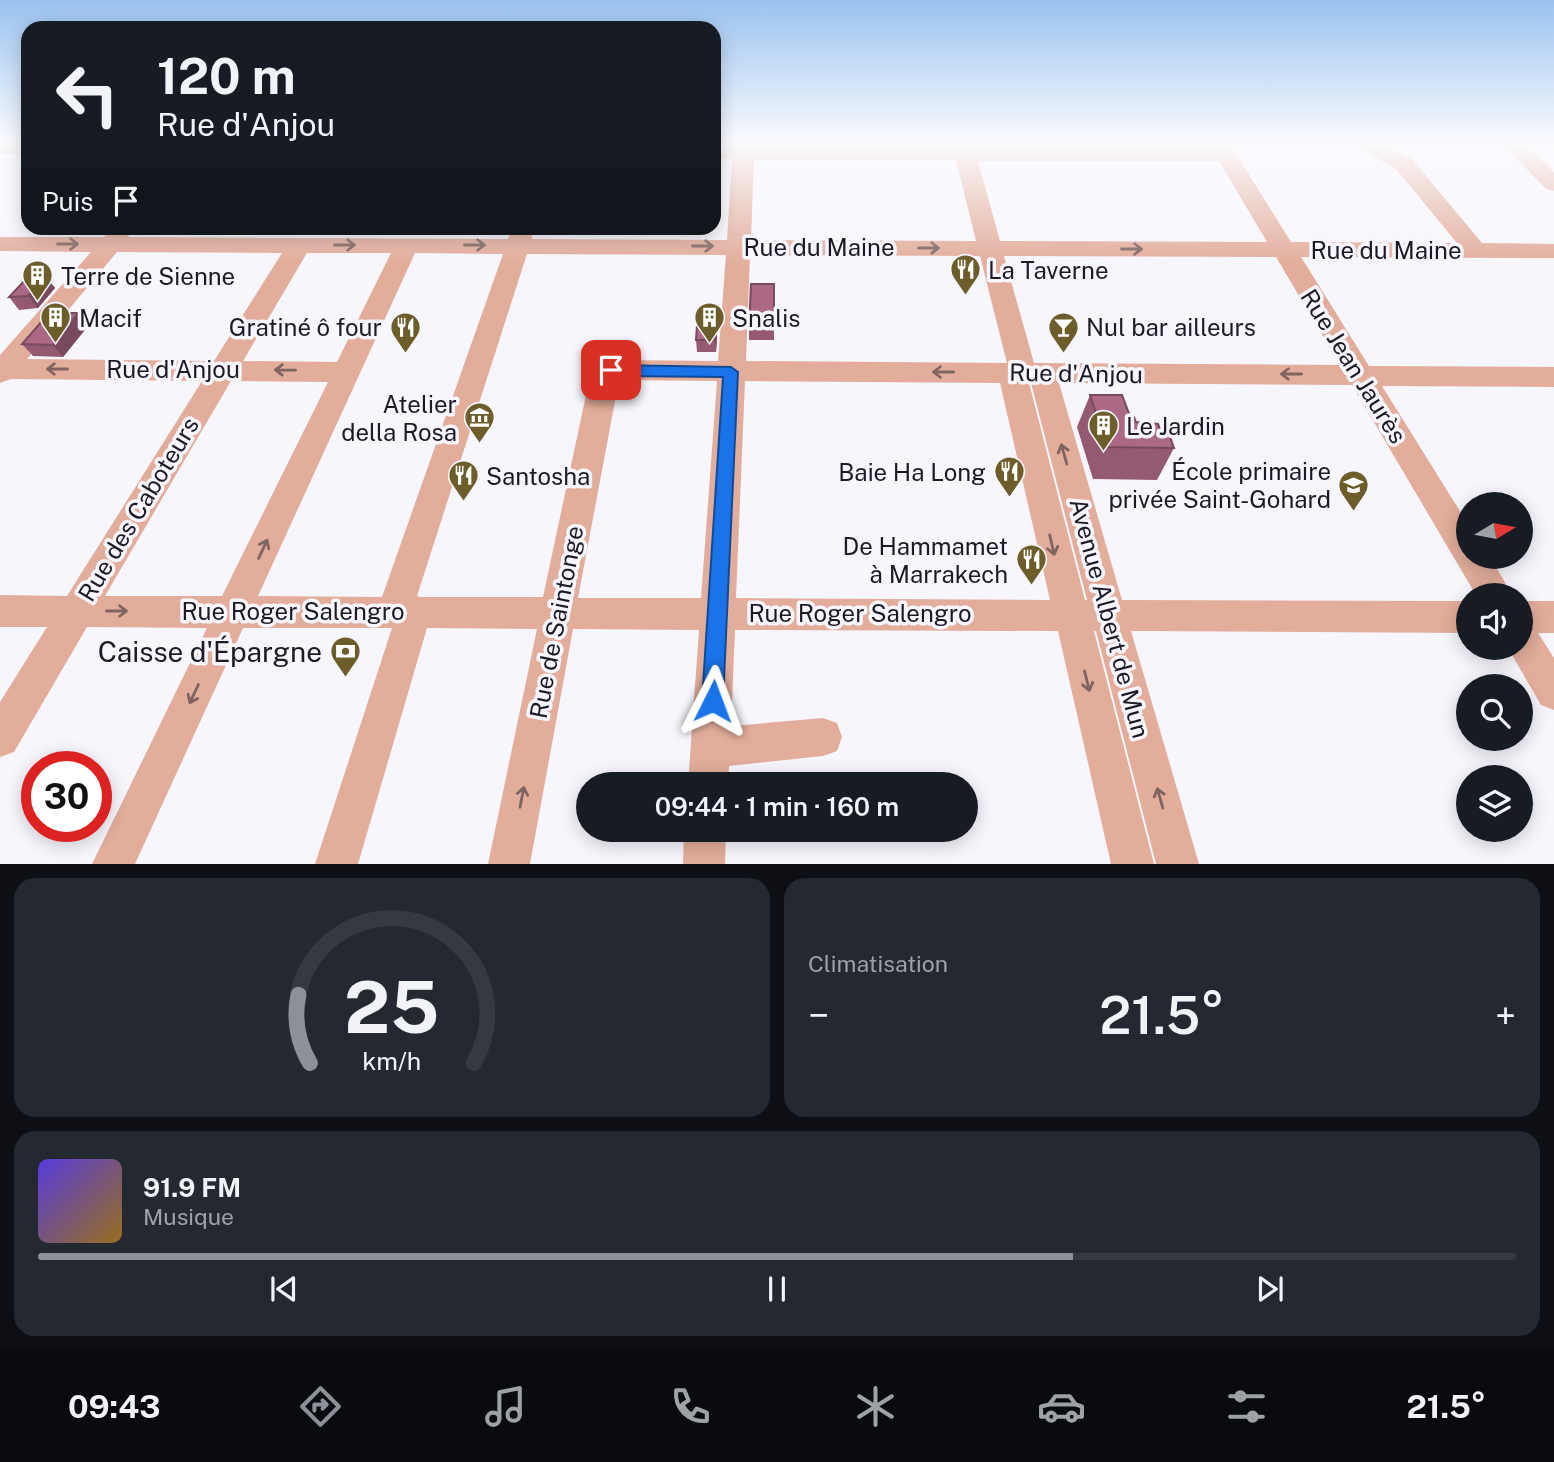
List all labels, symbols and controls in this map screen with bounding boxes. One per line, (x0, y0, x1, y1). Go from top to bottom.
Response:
text: 120 m (157, 47, 296, 105)
icon: left (42, 49, 133, 140)
text: Rue d'Anjou (157, 106, 335, 143)
icon: arrive (107, 182, 145, 220)
text: Puis (42, 186, 93, 217)
street label: Rue du Maine (744, 233, 895, 261)
street label: Rue du Maine (1311, 236, 1462, 264)
one-way arrow (56, 237, 79, 251)
one-way arrow (333, 238, 356, 252)
one-way arrow (463, 238, 486, 252)
one-way arrow (691, 239, 714, 253)
one-way arrow (917, 241, 940, 255)
one-way arrow (1121, 242, 1144, 256)
restaurant icon: La Taverne (948, 253, 982, 297)
place label: La Taverne (988, 256, 1109, 284)
building icon: Terre de Sienne (21, 259, 55, 303)
place label: Terre de Sienne (61, 262, 235, 290)
street label: Rue Jean Jaurès (1295, 284, 1413, 448)
building icon: Macif (39, 301, 73, 345)
building icon: Snalis (692, 301, 726, 345)
place label: Macif (79, 304, 142, 332)
place label: Snalis (732, 304, 800, 332)
restaurant icon: Gratiné ô four (388, 310, 422, 354)
bar icon: Nul bar ailleurs (1046, 310, 1080, 354)
place label: Gratiné ô four (229, 313, 382, 341)
place label: Nul bar ailleurs (1086, 313, 1256, 341)
pin (581, 340, 641, 400)
icon: arrive (592, 351, 630, 389)
street label: Rue d'Anjou (106, 355, 240, 383)
street label: Rue d'Anjou (1009, 358, 1143, 388)
one-way arrow (46, 362, 69, 376)
one-way arrow (274, 364, 297, 377)
one-way arrow (932, 365, 955, 379)
one-way arrow (1280, 368, 1303, 381)
place label: Atelier della Rosa (341, 390, 457, 446)
museum icon: Atelier della Rosa (463, 401, 497, 445)
building icon: Le Jardin (1086, 409, 1120, 453)
street label: Rue des Caboteurs (72, 412, 204, 606)
place label: Le Jardin (1126, 412, 1225, 440)
one-way arrow (1057, 444, 1070, 466)
restaurant icon: Baie Ha Long (992, 455, 1026, 499)
place label: École primaire privée Saint-Gohard (1108, 457, 1331, 513)
place label: Baie Ha Long (838, 458, 986, 486)
restaurant icon: Santosha (446, 459, 480, 503)
place label: Santosha (486, 462, 590, 490)
school or university icon: École primaire privée Saint-Gohard (1337, 468, 1371, 512)
north arrow (1456, 492, 1533, 569)
map controls (1456, 492, 1533, 842)
street label: Avenue Albert de Mun (1065, 495, 1155, 741)
street label: Rue de Saintonge (524, 523, 588, 721)
place label: De Hammamet à Marrakech (843, 532, 1008, 588)
one-way arrow (1046, 533, 1060, 556)
one-way arrow (257, 539, 270, 560)
restaurant icon: De Hammamet à Marrakech (1014, 543, 1048, 587)
button: sound (1456, 583, 1533, 660)
street label: Rue Roger Salengro (181, 597, 405, 625)
street label: Rue Roger Salengro (748, 599, 972, 627)
one-way arrow (105, 604, 128, 618)
bank icon: Caisse d'Épargne (328, 634, 362, 678)
place label: Caisse d'Épargne (98, 635, 322, 668)
position arrow (676, 664, 750, 738)
one-way arrow (1081, 669, 1094, 692)
button: search (1456, 674, 1533, 751)
one-way arrow (187, 683, 200, 704)
speed limit sign: 30 (21, 751, 112, 842)
button: layers (1456, 765, 1533, 842)
one-way arrow (515, 786, 529, 808)
one-way arrow (1152, 787, 1165, 809)
text: 09:44 · 1 min · 160 m (655, 791, 899, 822)
text: Climatisation (808, 950, 948, 977)
text: 25 (344, 965, 440, 1050)
text: 21.5° (1099, 985, 1225, 1046)
text: − (808, 993, 829, 1038)
text: + (1495, 993, 1516, 1038)
text: km/h (363, 1046, 421, 1076)
text: 91.9 FM (143, 1172, 241, 1203)
text: Musique (143, 1203, 234, 1230)
icon: previous (265, 1270, 303, 1308)
icon: pause (758, 1270, 796, 1308)
icon: next (1251, 1270, 1289, 1308)
icon: directions (296, 1382, 345, 1431)
icon: music (481, 1382, 530, 1431)
icon: phone (666, 1382, 715, 1431)
icon: climate (851, 1382, 900, 1431)
icon: car (1037, 1382, 1086, 1431)
icon: filters (1222, 1382, 1271, 1431)
text: 09:43 (68, 1388, 160, 1425)
text: 21.5° (1407, 1388, 1486, 1425)

